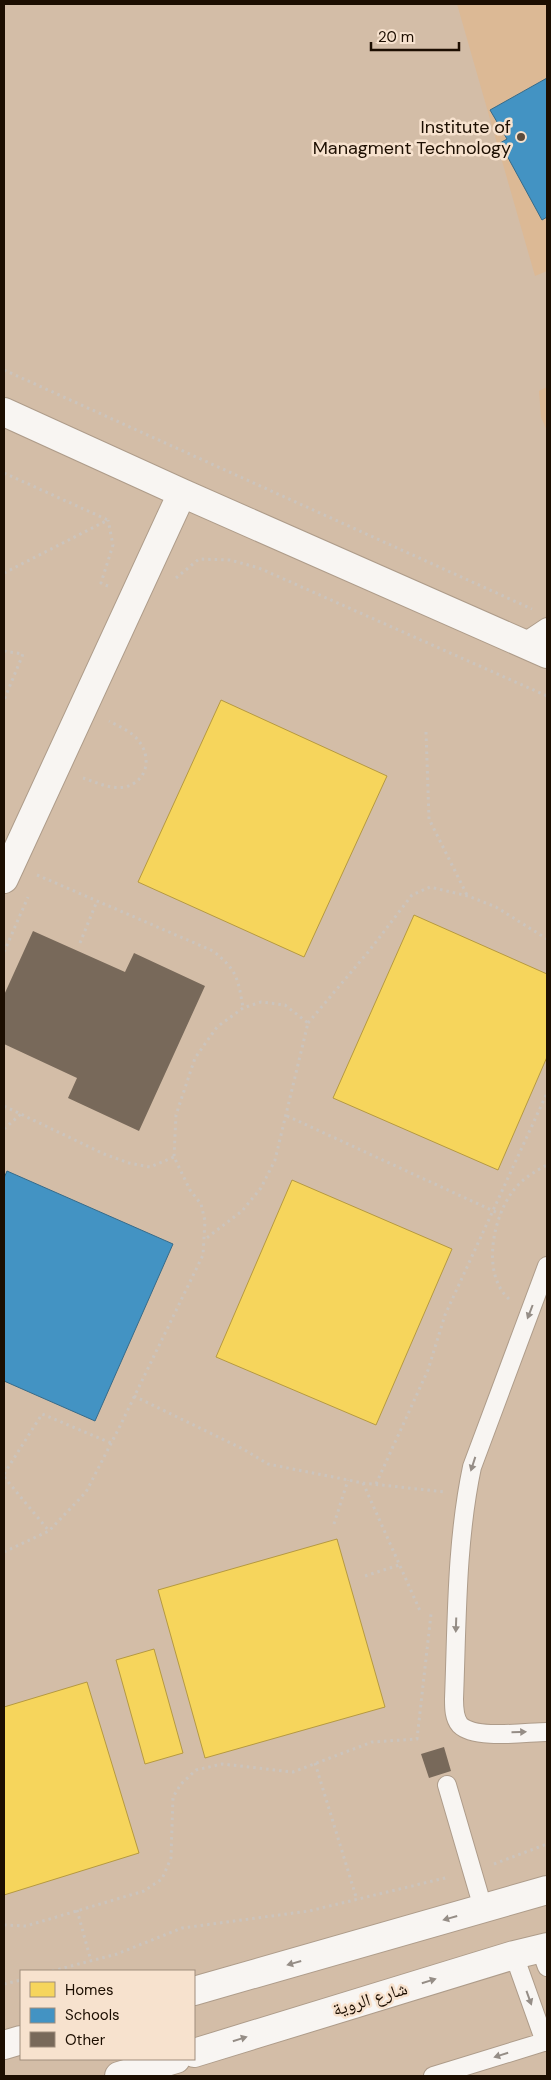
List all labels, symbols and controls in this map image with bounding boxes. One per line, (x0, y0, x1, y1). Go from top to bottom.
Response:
scale bar (371, 20, 458, 52)
text: 20 m (378, 27, 414, 47)
place label: Institute of Managment Technology (313, 115, 511, 160)
marker: Institute of Managment Technology (515, 131, 527, 143)
one-way arrow (526, 1305, 534, 1320)
one-way arrow (469, 1457, 477, 1472)
one-way arrow (452, 1618, 460, 1634)
one-way arrow (511, 1728, 527, 1736)
one-way arrow (442, 1914, 458, 1922)
one-way arrow (286, 1959, 301, 1967)
legend (20, 1970, 195, 2060)
street label: شارع الروية (330, 1976, 410, 2022)
one-way arrow (422, 1977, 437, 1985)
text: Homes (65, 1980, 114, 2000)
one-way arrow (526, 1991, 534, 2006)
text: Schools (65, 2005, 120, 2025)
text: Other (65, 2030, 106, 2050)
one-way arrow (233, 2035, 248, 2042)
one-way arrow (493, 2052, 508, 2060)

